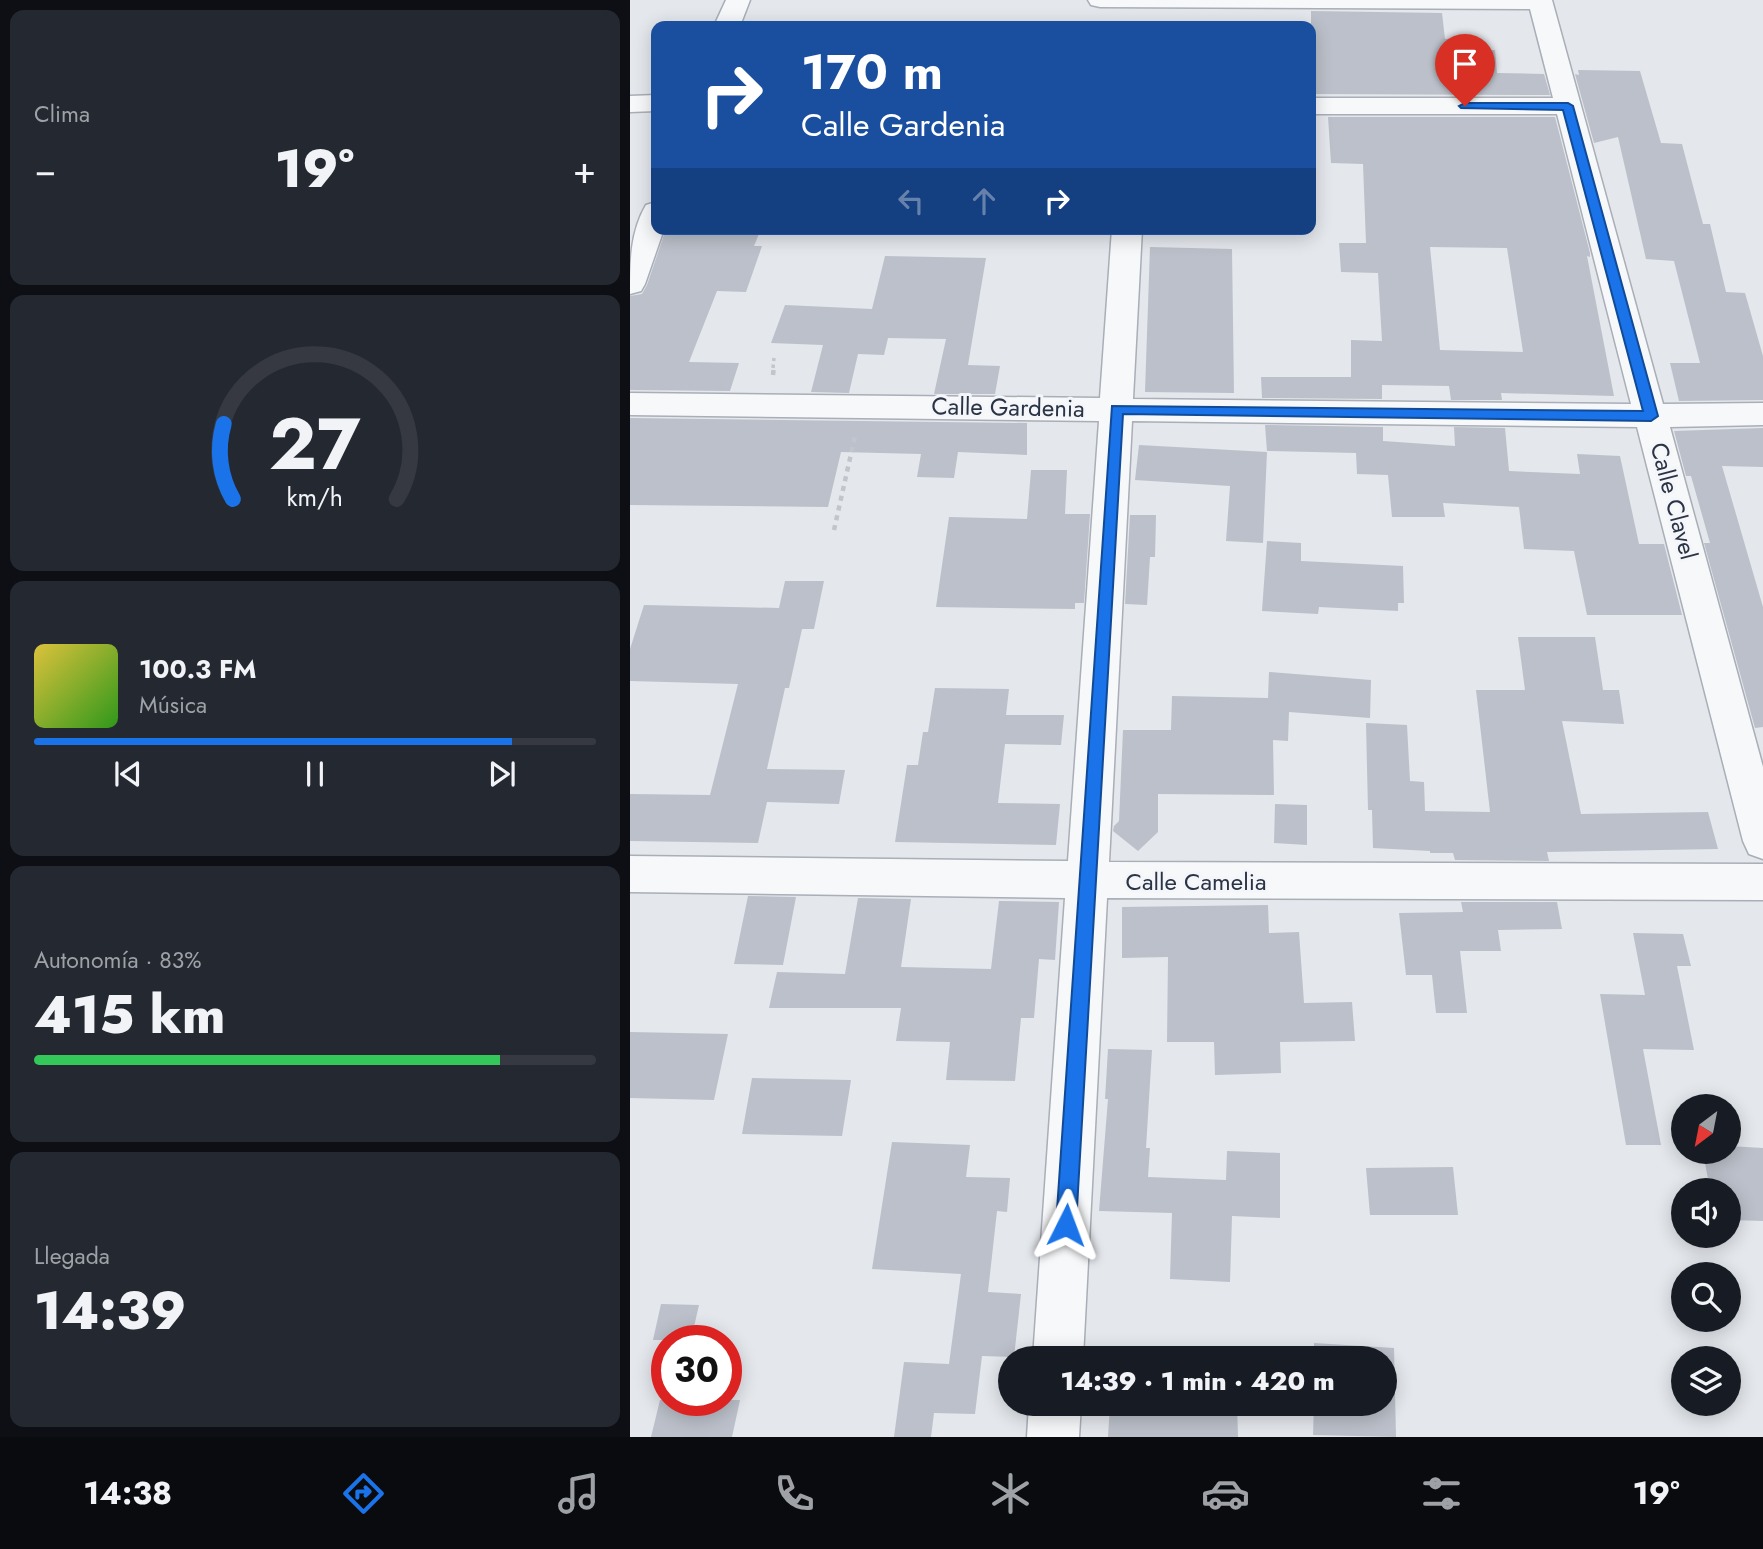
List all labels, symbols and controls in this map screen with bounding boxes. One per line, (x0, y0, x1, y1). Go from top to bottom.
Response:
pin (1435, 34, 1495, 106)
text: 170 m (801, 37, 943, 107)
icon: arrive (1446, 45, 1484, 83)
icon: right (686, 49, 777, 140)
text: Clima (34, 97, 90, 131)
text: Calle Gardenia (801, 102, 1006, 148)
text: 19° (275, 131, 354, 207)
text: − (34, 142, 56, 197)
text: + (573, 142, 596, 197)
icon: left (892, 182, 930, 220)
icon: ahead (965, 182, 1003, 220)
icon: right (1038, 182, 1076, 220)
street label: Calle Gardenia (931, 388, 1085, 426)
text: 27 (269, 392, 361, 497)
street label: Calle Clavel (1642, 438, 1706, 564)
text: km/h (287, 479, 343, 515)
text: 100.3 FM (139, 650, 257, 688)
text: Música (139, 688, 207, 722)
icon: previous (109, 755, 147, 793)
icon: pause (296, 755, 334, 793)
icon: next (483, 755, 521, 793)
street label: Calle Camelia (1126, 864, 1266, 899)
text: Autonomía · 83% (34, 943, 202, 977)
text: 415 km (34, 977, 225, 1053)
north arrow (1671, 1094, 1741, 1164)
map controls (1671, 1094, 1741, 1416)
button: sound (1671, 1178, 1741, 1248)
position arrow (1029, 1188, 1103, 1262)
text: Llegada (34, 1239, 110, 1273)
button: search (1671, 1262, 1741, 1332)
text: 14:39 (34, 1273, 186, 1349)
speed limit sign: 30 (651, 1325, 742, 1416)
button: layers (1671, 1346, 1741, 1416)
text: 14:39 · 1 min · 420 m (1060, 1362, 1335, 1400)
icon: directions (339, 1469, 388, 1518)
icon: music (554, 1469, 603, 1518)
icon: phone (770, 1469, 819, 1518)
icon: climate (986, 1469, 1035, 1518)
icon: car (1201, 1469, 1250, 1518)
icon: filters (1417, 1469, 1466, 1518)
text: 14:38 (83, 1470, 172, 1516)
text: 19° (1632, 1470, 1680, 1516)

